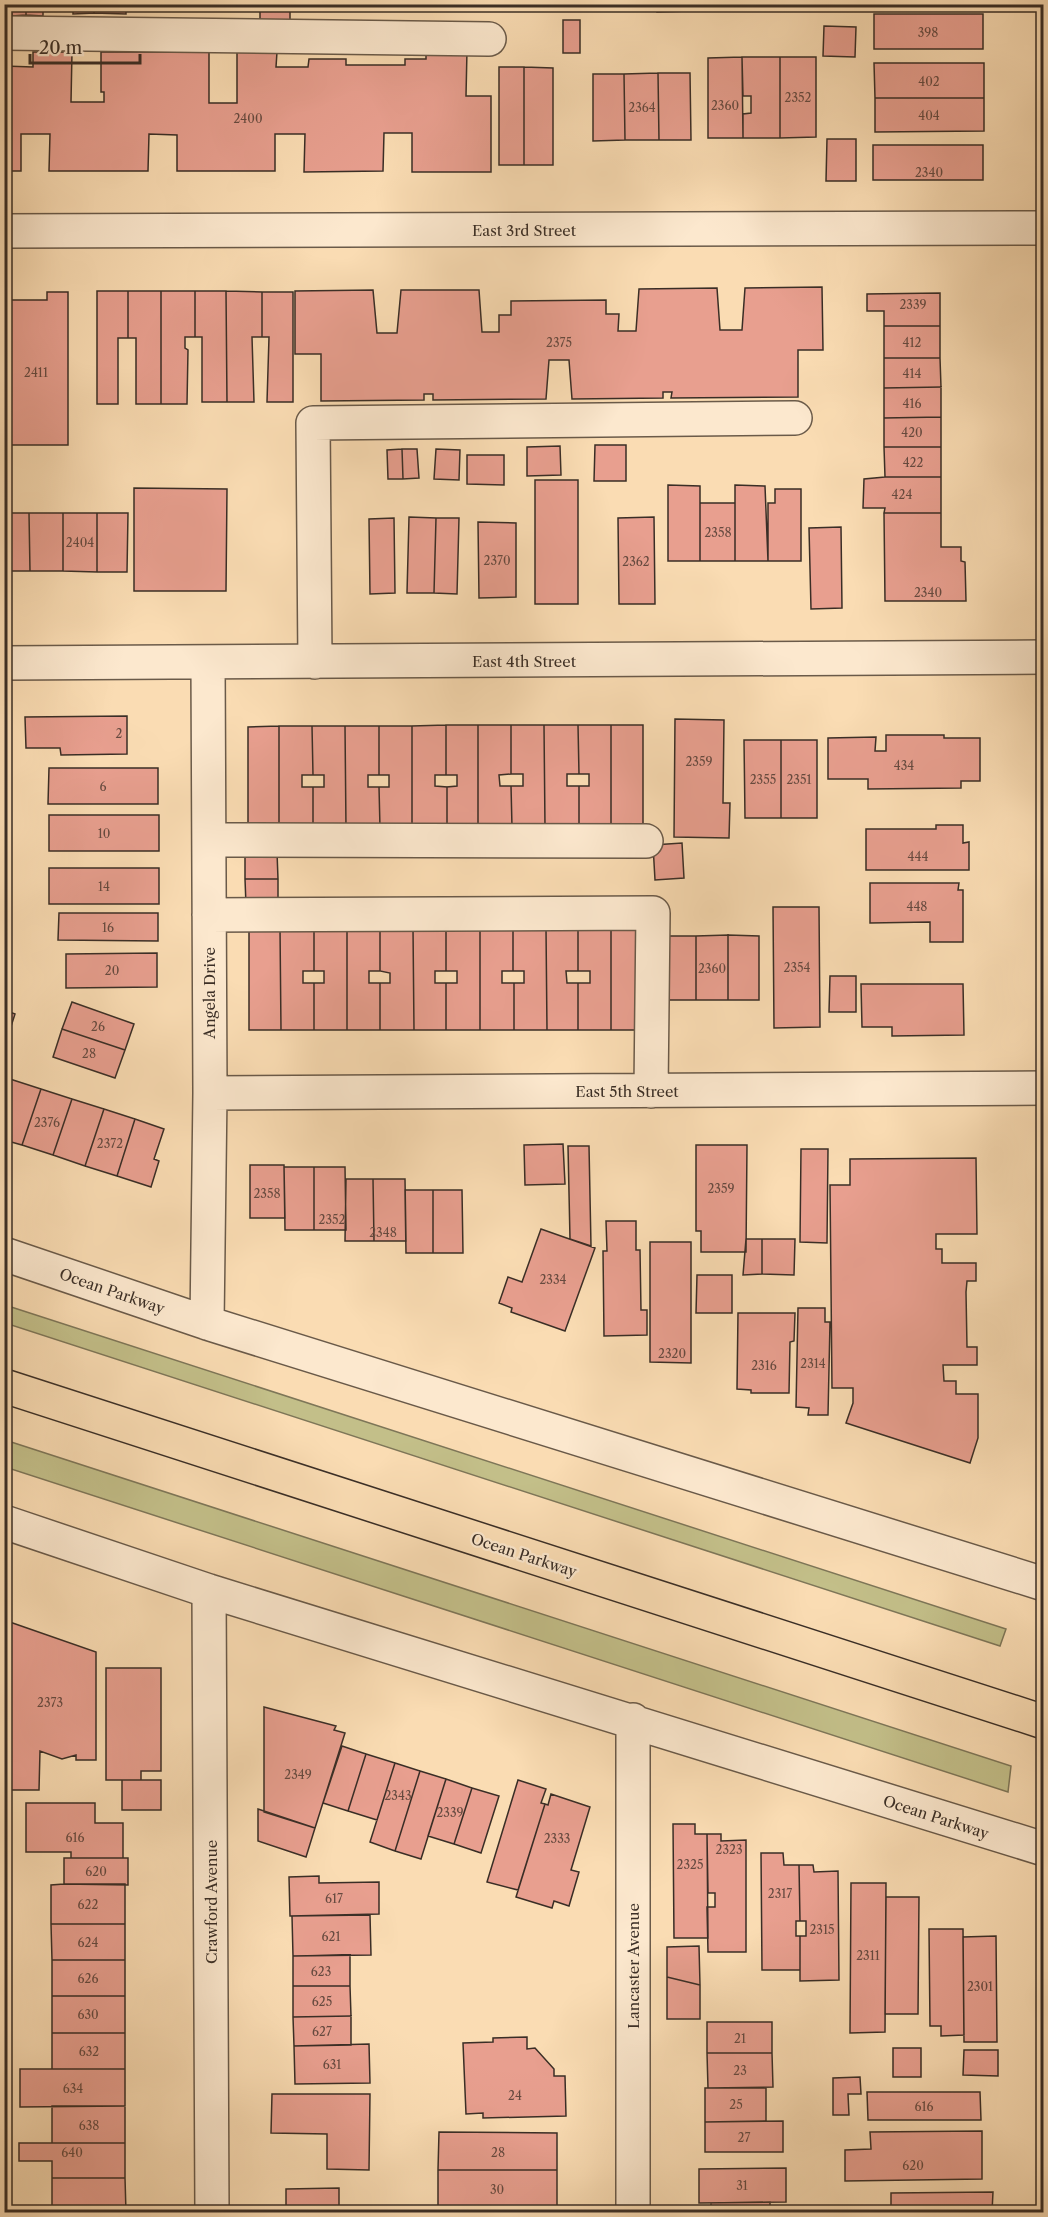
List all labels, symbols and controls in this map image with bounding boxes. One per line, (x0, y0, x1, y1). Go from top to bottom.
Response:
house number: 398 (918, 25, 938, 40)
scale bar (30, 27, 140, 65)
text: 20 m (39, 37, 83, 59)
house number: 402 (918, 74, 940, 89)
house number: 2352 (785, 90, 812, 105)
house number: 2360 (711, 98, 739, 113)
house number: 2364 (628, 100, 656, 115)
house number: 404 (918, 108, 940, 123)
house number: 2400 (233, 111, 263, 126)
house number: 2340 (915, 165, 943, 180)
street label: East 3rd Street (472, 221, 577, 240)
house number: 2339 (899, 297, 927, 312)
house number: 2375 (546, 335, 572, 350)
house number: 412 (903, 335, 922, 350)
house number: 2411 (24, 365, 48, 380)
house number: 414 (903, 366, 922, 381)
house number: 416 (902, 396, 922, 411)
house number: 420 (901, 425, 923, 440)
house number: 422 (903, 455, 923, 470)
house number: 424 (892, 487, 912, 502)
house number: 2358 (704, 525, 732, 540)
house number: 2404 (66, 535, 94, 550)
house number: 2370 (483, 553, 511, 568)
house number: 2362 (622, 554, 650, 569)
house number: 2340 (914, 585, 942, 600)
street label: East 4th Street (472, 652, 577, 671)
house number: 2 (116, 726, 123, 741)
house number: 2359 (685, 754, 713, 769)
house number: 434 (894, 758, 914, 773)
house number: 2355 (750, 772, 776, 787)
house number: 2351 (786, 772, 812, 787)
house number: 6 (99, 779, 107, 794)
house number: 10 (98, 826, 110, 841)
house number: 444 (908, 849, 928, 864)
house number: 14 (98, 879, 110, 894)
house number: 448 (907, 899, 927, 914)
house number: 16 (102, 920, 114, 935)
street label: Angela Drive (200, 947, 219, 1040)
house number: 2354 (784, 960, 811, 975)
house number: 2360 (698, 961, 726, 976)
house number: 20 (105, 963, 119, 978)
house number: 26 (91, 1019, 105, 1034)
house number: 28 (82, 1046, 96, 1061)
street label: East 5th Street (575, 1082, 679, 1101)
house number: 2376 (34, 1115, 60, 1130)
house number: 2372 (97, 1136, 123, 1151)
house number: 2359 (707, 1181, 735, 1196)
house number: 2358 (253, 1186, 281, 1201)
house number: 2352 (319, 1212, 346, 1227)
house number: 2348 (369, 1225, 397, 1240)
street label: Ocean Parkway (57, 1264, 168, 1318)
house number: 2334 (539, 1272, 567, 1287)
house number: 2320 (658, 1346, 686, 1361)
house number: 2314 (800, 1356, 826, 1371)
house number: 2316 (751, 1358, 777, 1373)
street label: Ocean Parkway (469, 1529, 580, 1581)
house number: 2373 (37, 1695, 63, 1710)
house number: 2349 (284, 1767, 312, 1782)
house number: 2343 (384, 1788, 412, 1803)
street label: Ocean Parkway (881, 1791, 992, 1843)
house number: 2339 (436, 1805, 464, 1820)
house number: 616 (65, 1830, 85, 1845)
house number: 2333 (544, 1831, 570, 1846)
street label: Crawford Avenue (202, 1840, 221, 1964)
house number: 2323 (715, 1842, 743, 1857)
house number: 2325 (677, 1857, 703, 1872)
house number: 620 (85, 1864, 107, 1879)
house number: 2317 (768, 1886, 792, 1901)
house number: 617 (325, 1891, 343, 1906)
house number: 622 (78, 1897, 99, 1912)
street label: Lancaster Avenue (624, 1903, 643, 2029)
house number: 2315 (809, 1922, 835, 1937)
house number: 621 (322, 1929, 340, 1944)
house number: 624 (78, 1935, 98, 1950)
house number: 2311 (856, 1948, 880, 1963)
house number: 623 (311, 1964, 331, 1979)
house number: 626 (78, 1971, 98, 1986)
house number: 2301 (967, 1979, 993, 1994)
house number: 625 (312, 1994, 332, 2009)
house number: 630 (77, 2007, 99, 2022)
house number: 627 (312, 2024, 332, 2039)
house number: 21 (734, 2031, 746, 2046)
house number: 632 (79, 2044, 99, 2059)
house number: 631 (323, 2057, 341, 2072)
house number: 23 (733, 2063, 747, 2078)
house number: 634 (63, 2081, 83, 2096)
house number: 24 (508, 2088, 522, 2103)
house number: 25 (729, 2097, 743, 2112)
house number: 616 (914, 2099, 934, 2114)
house number: 638 (79, 2118, 99, 2133)
house number: 27 (738, 2130, 750, 2145)
house number: 640 (61, 2145, 83, 2160)
house number: 28 (491, 2145, 505, 2160)
house number: 620 (902, 2158, 924, 2173)
house number: 31 (736, 2178, 748, 2193)
house number: 30 (490, 2182, 504, 2197)

